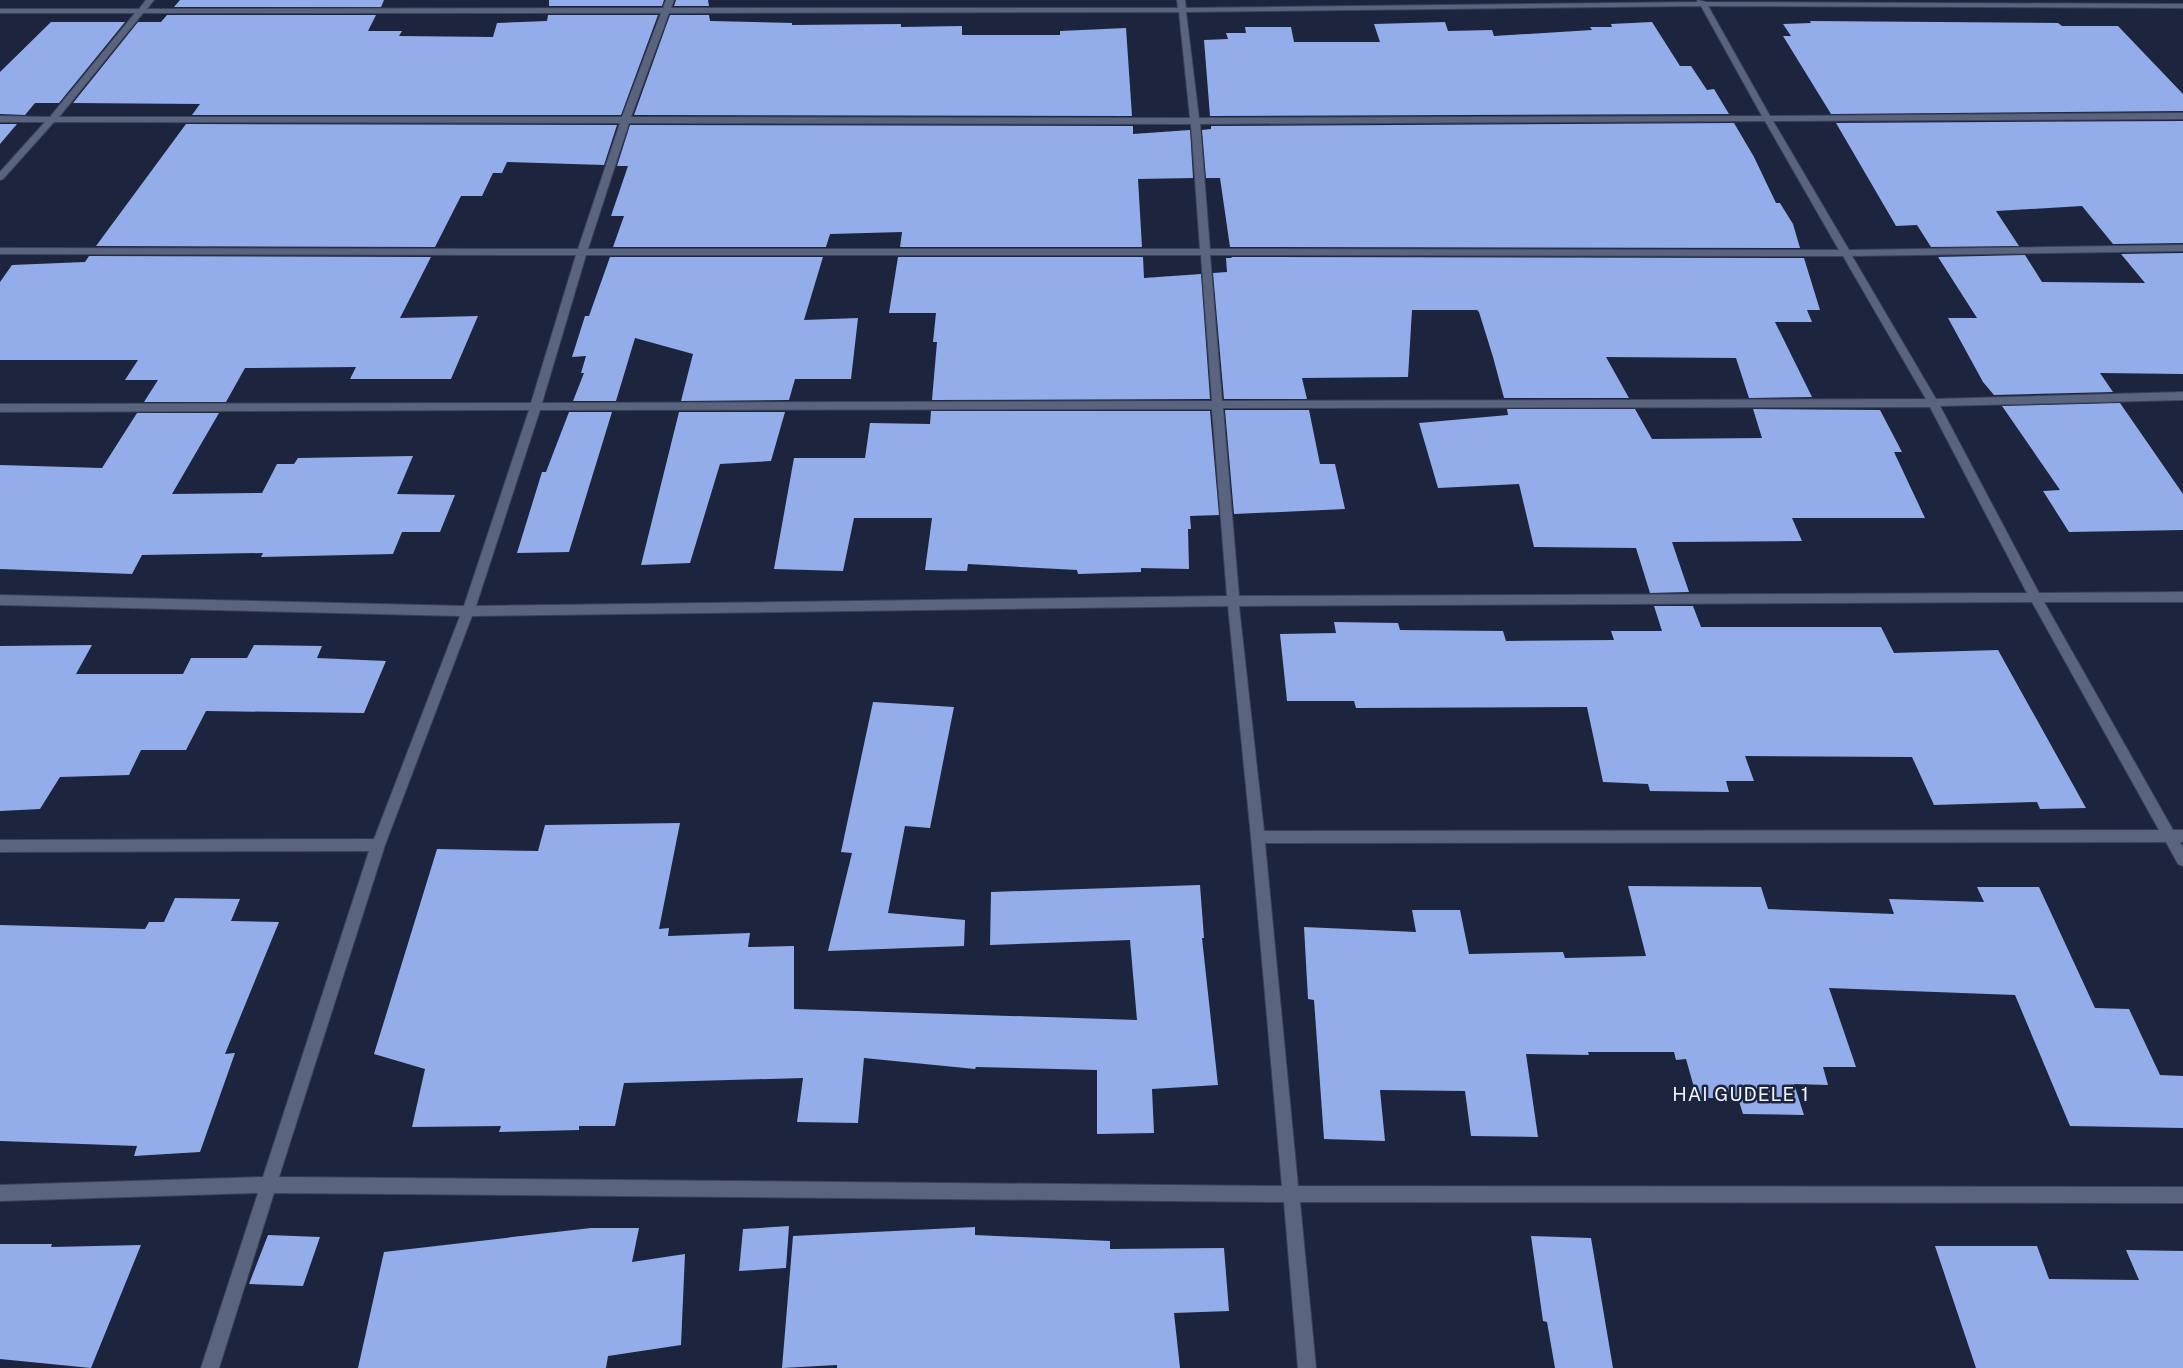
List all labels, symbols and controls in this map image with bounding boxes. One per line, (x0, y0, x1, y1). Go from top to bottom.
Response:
district label: HAI GUDELE 1 (1672, 1083, 1810, 1105)

